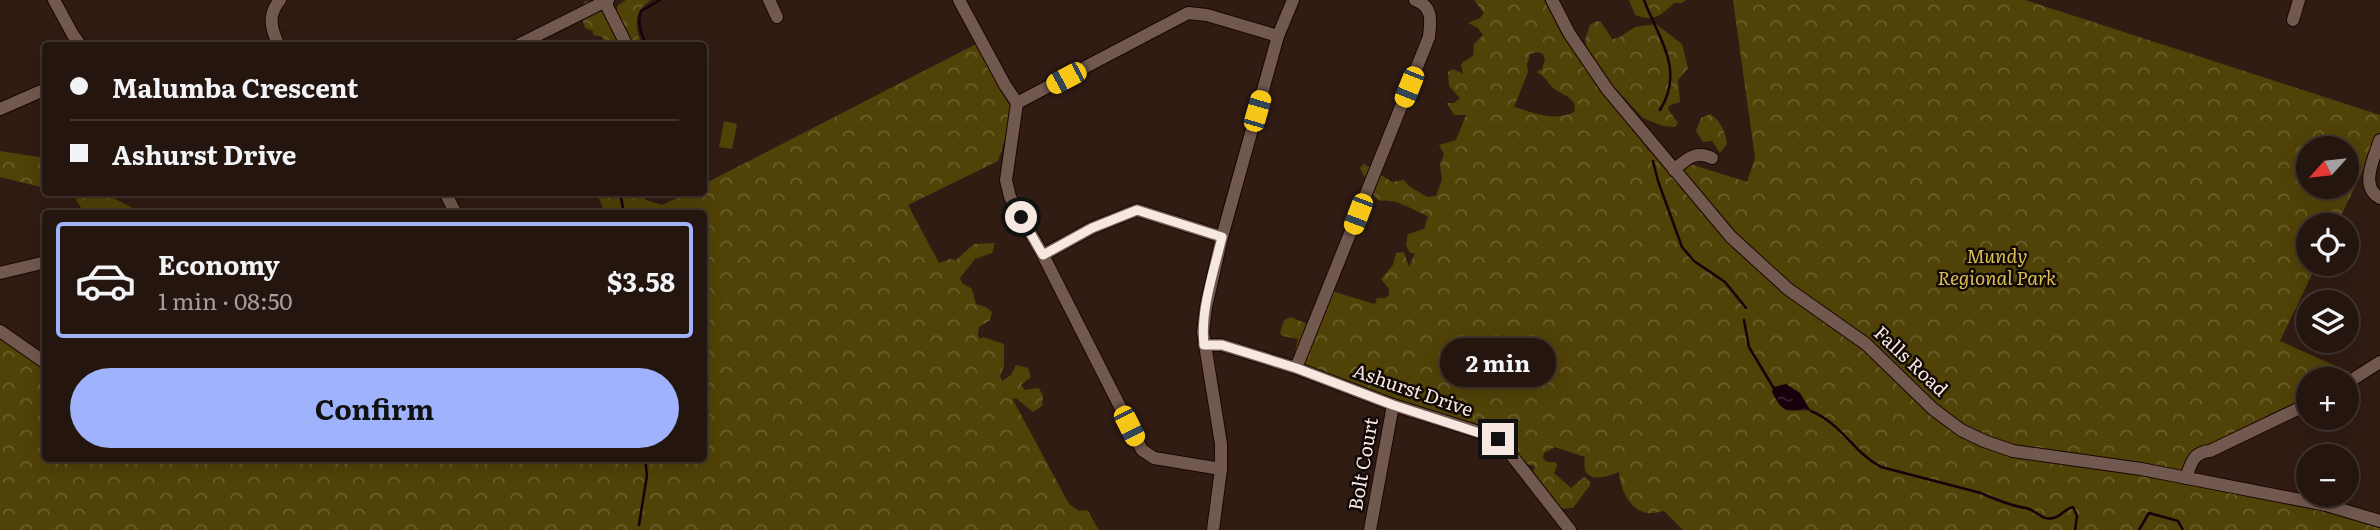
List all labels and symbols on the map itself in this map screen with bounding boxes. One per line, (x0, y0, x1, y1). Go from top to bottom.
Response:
car (1043, 59, 1090, 97)
car (1392, 64, 1427, 110)
car (1242, 88, 1273, 134)
north arrow (2296, 136, 2359, 200)
car (1341, 191, 1376, 237)
route start (1005, 201, 1037, 233)
park label: Mundy Regional Park (1937, 241, 2057, 291)
street label: Falls Road (1868, 319, 1955, 402)
callout: 2 min (1440, 338, 1556, 386)
street label: Ashurst Drive (1349, 355, 1477, 423)
car (1111, 403, 1148, 449)
street label: Bolt Court (1340, 415, 1384, 513)
route end (1482, 423, 1514, 455)

